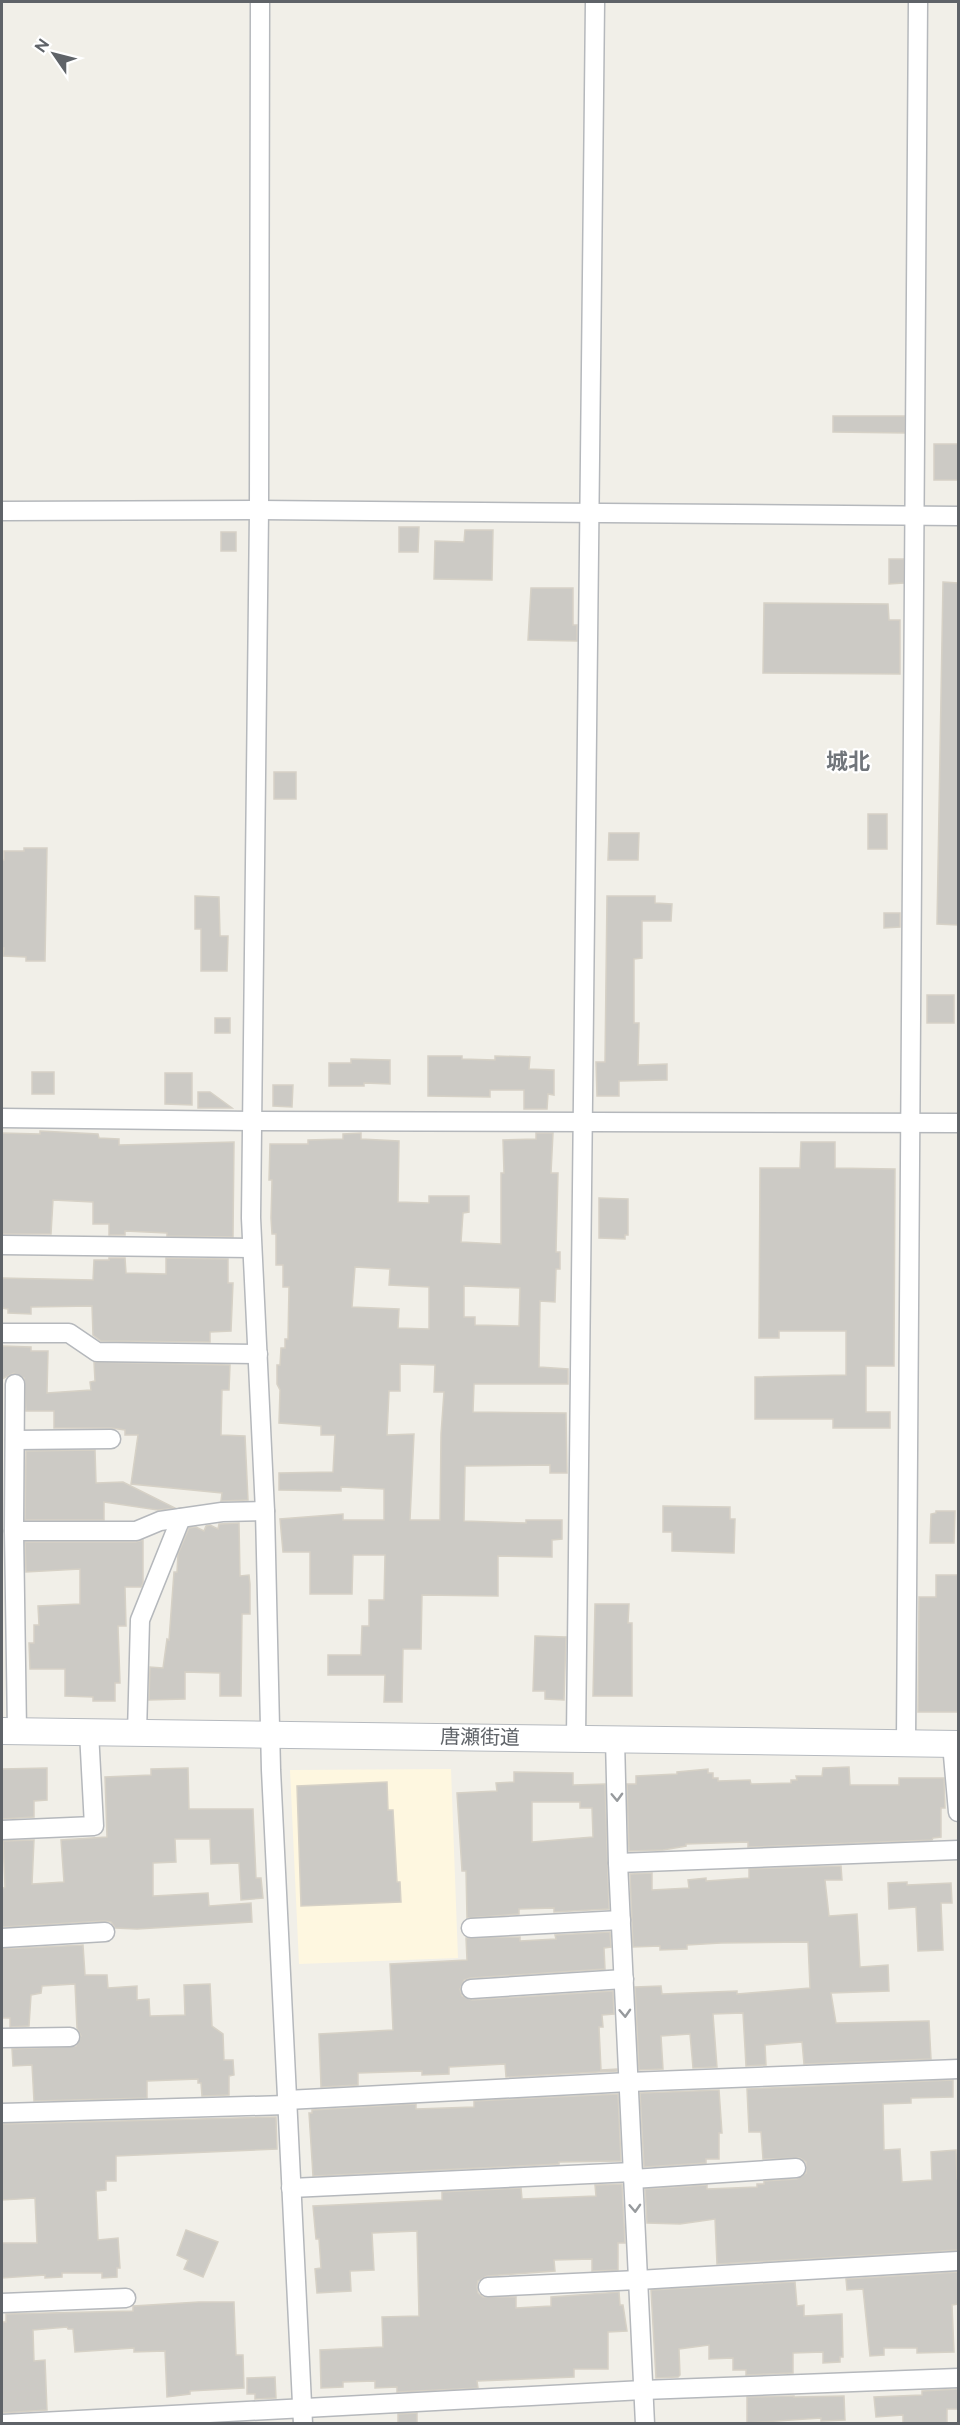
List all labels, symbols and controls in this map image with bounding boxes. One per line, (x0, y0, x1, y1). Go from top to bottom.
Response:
north arrow (24, 24, 84, 84)
text: N (31, 35, 53, 56)
district label: 城北 (826, 748, 870, 774)
street label: 唐瀬街道 (440, 1724, 520, 1750)
one-way arrow (610, 1793, 623, 1802)
one-way arrow (619, 2009, 632, 2018)
one-way arrow (628, 2203, 641, 2212)

